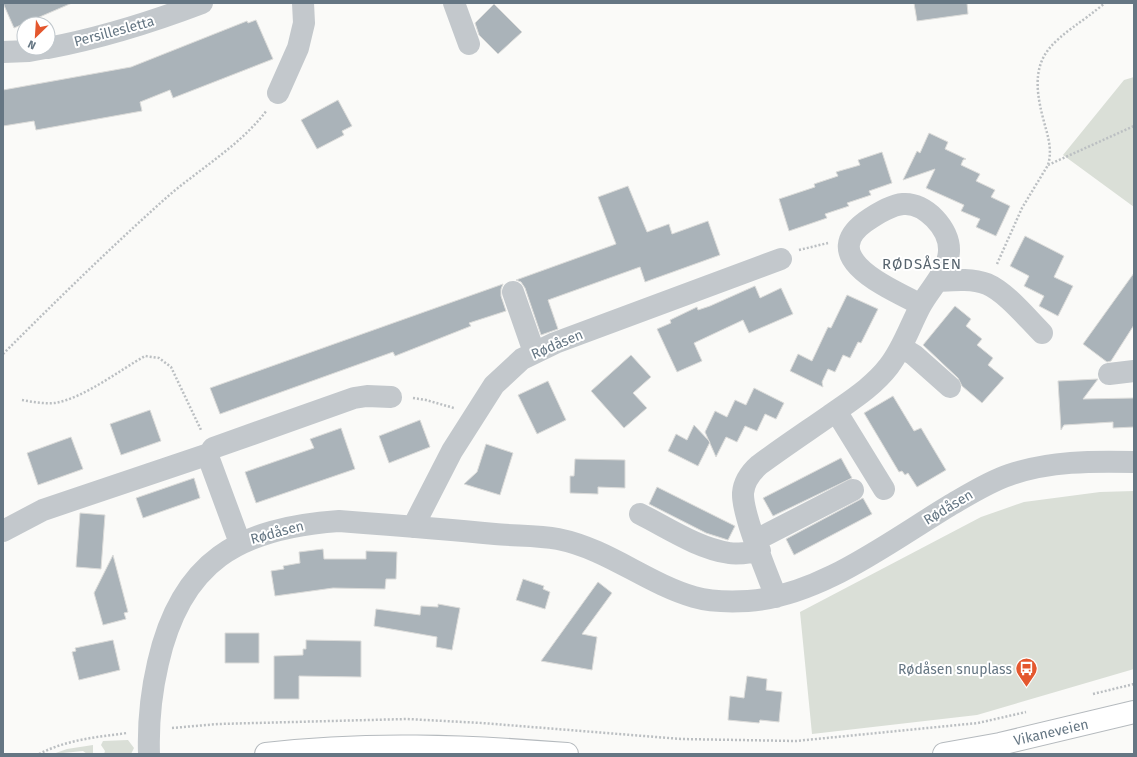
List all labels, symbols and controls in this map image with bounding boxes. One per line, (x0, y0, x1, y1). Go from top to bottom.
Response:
street label: Persillesletta (72, 13, 156, 50)
north arrow (16, 16, 56, 56)
text: N (26, 37, 38, 52)
district label: RØDSÅSEN (882, 255, 962, 273)
street label: Rødåsen (529, 326, 586, 363)
street label: Rødåsen (920, 486, 976, 529)
street label: Rødåsen (249, 517, 306, 548)
bus stop icon: Rødåsen snuplass (1014, 656, 1040, 689)
place label: Rødåsen snuplass (898, 661, 1012, 678)
street label: Vikaneveien (1012, 716, 1090, 749)

